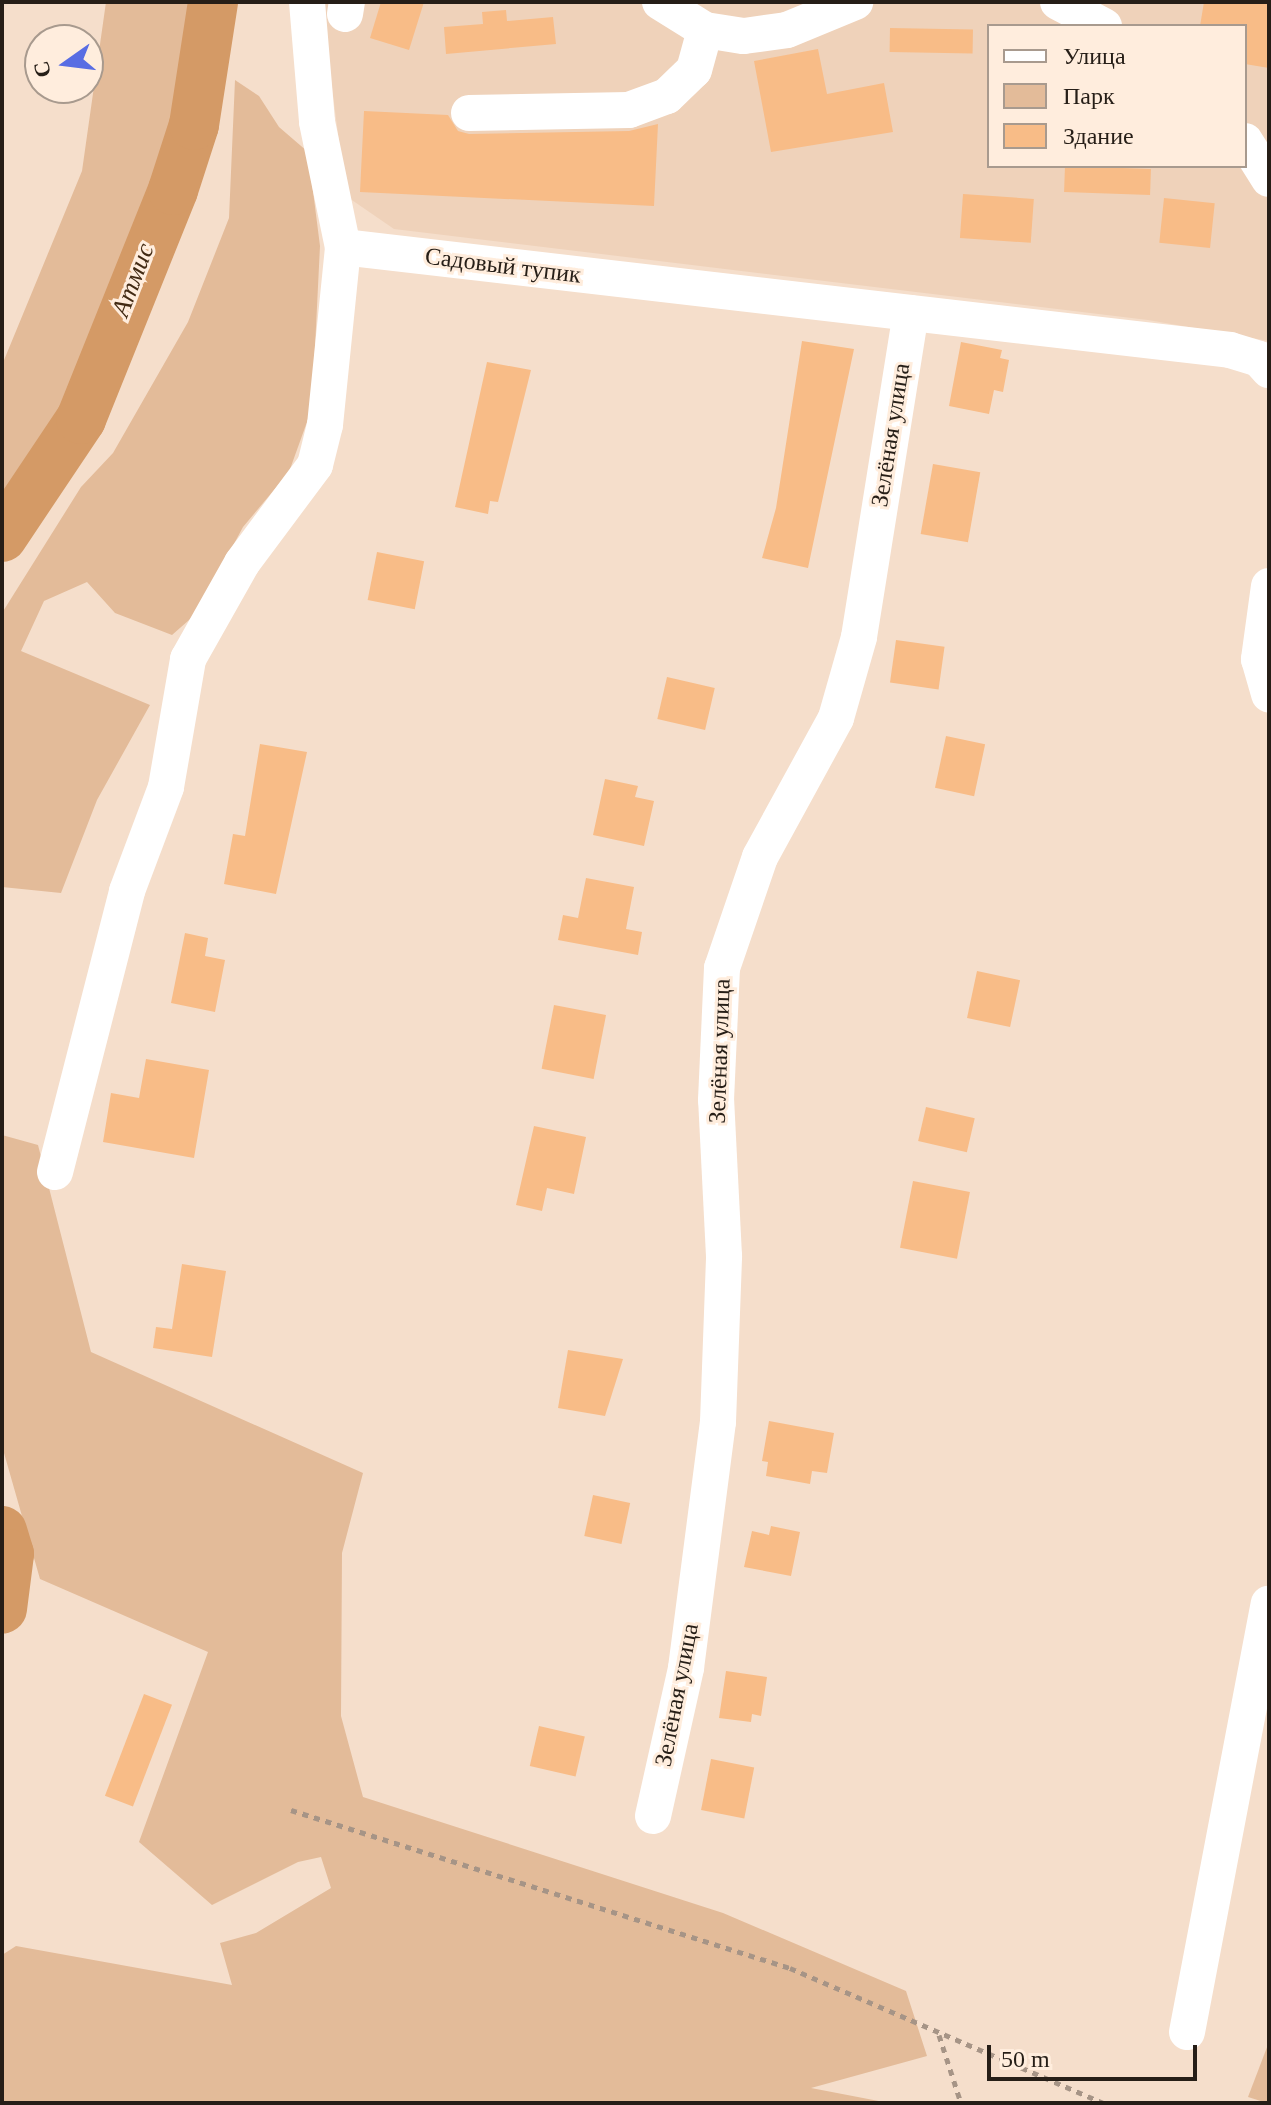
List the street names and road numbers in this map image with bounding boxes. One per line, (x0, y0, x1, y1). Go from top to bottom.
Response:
street label: Садовый тупик (423, 242, 583, 290)
street label: Зелёная улица (865, 361, 917, 509)
street label: Зелёная улица (703, 978, 737, 1124)
street label: Зелёная улица (649, 1621, 705, 1769)

